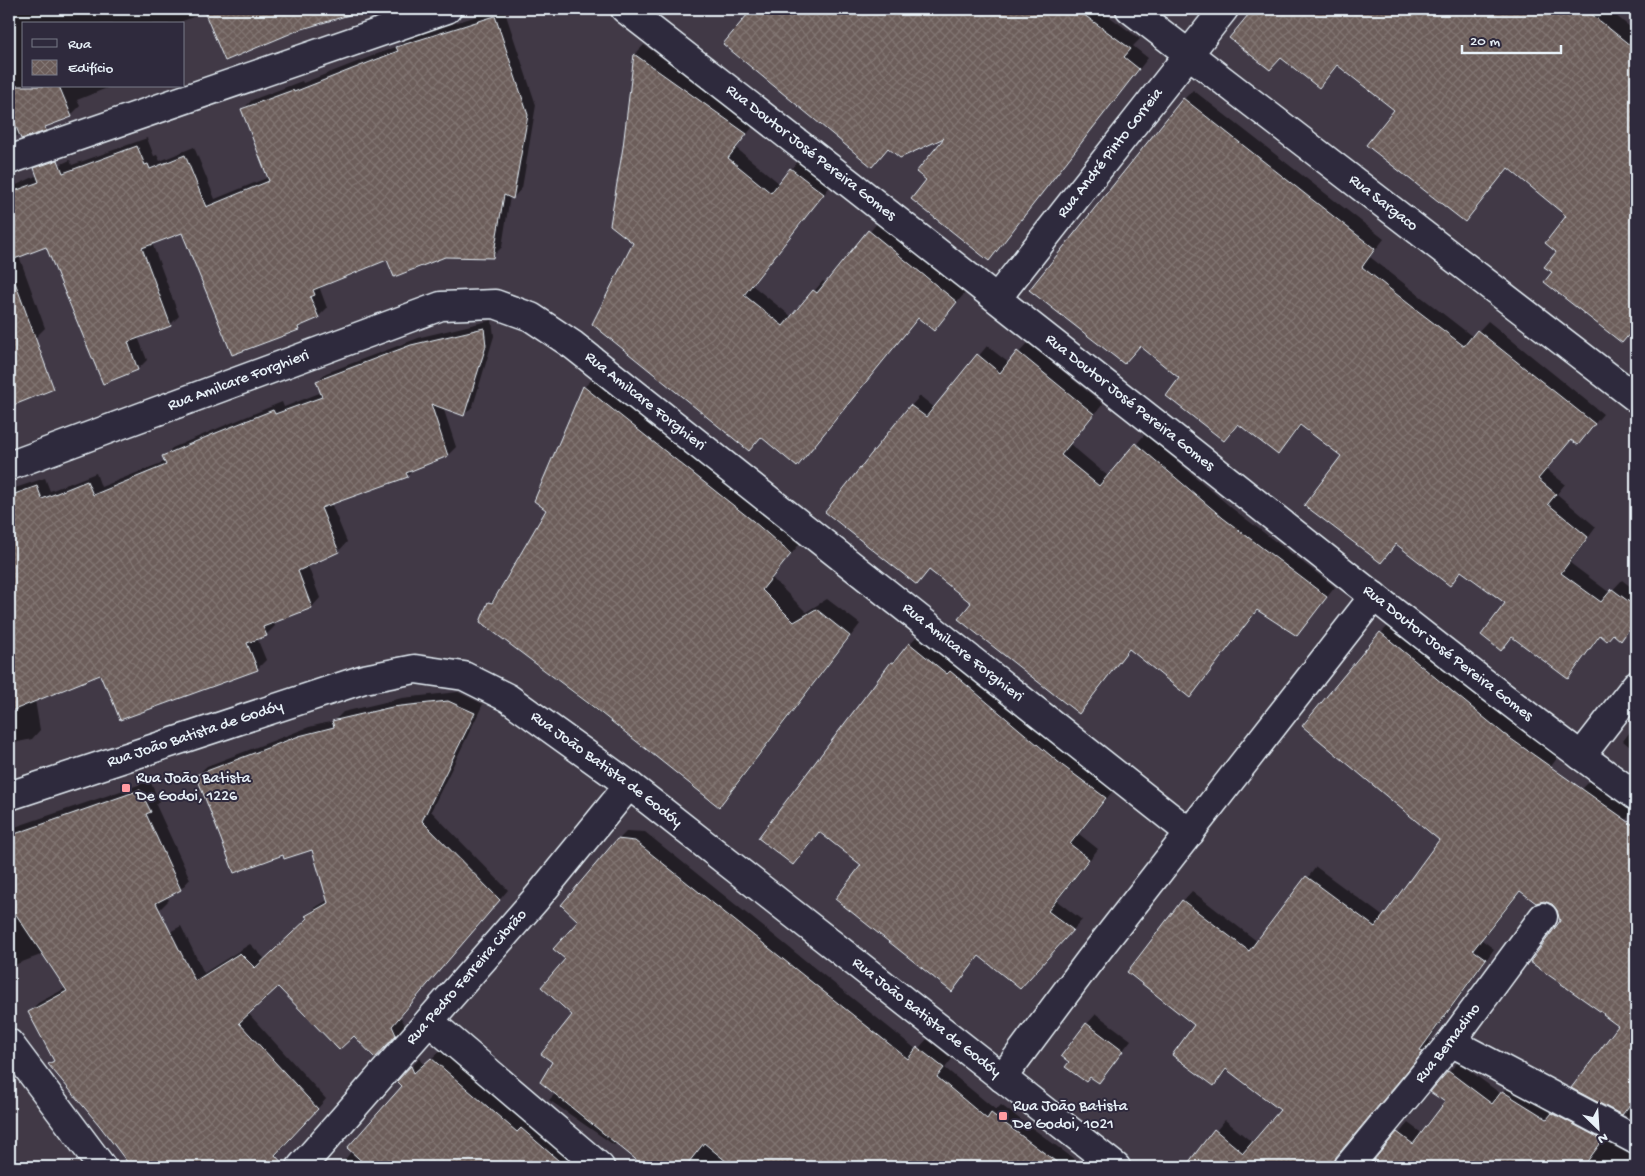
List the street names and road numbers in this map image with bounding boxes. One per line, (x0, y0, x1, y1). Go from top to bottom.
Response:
street label: Rua Doutor José Pereira Gomes (722, 81, 901, 226)
street label: Rua André Pinto Correia (1054, 84, 1168, 222)
street label: Rua Sargaco (1344, 171, 1421, 236)
street label: Rua Doutor José Pereira Gomes (1041, 330, 1219, 476)
street label: Rua Amilcare Forghieri (165, 346, 312, 416)
street label: Rua Amilcare Forghieri (580, 348, 709, 456)
street label: Rua Doutor José Pereira Gomes (1359, 581, 1537, 726)
street label: Rua Amilcare Forghieri (898, 599, 1027, 707)
street label: Rua João Batista de Godóy (105, 697, 286, 772)
street label: Rua João Batista de Godóy (526, 708, 686, 832)
street label: Rua Pedro Ferreira Cibrão (403, 906, 532, 1049)
street label: Rua João Batista de Godóy (848, 954, 1004, 1082)
street label: Rua Bernadino (1411, 1000, 1485, 1087)

